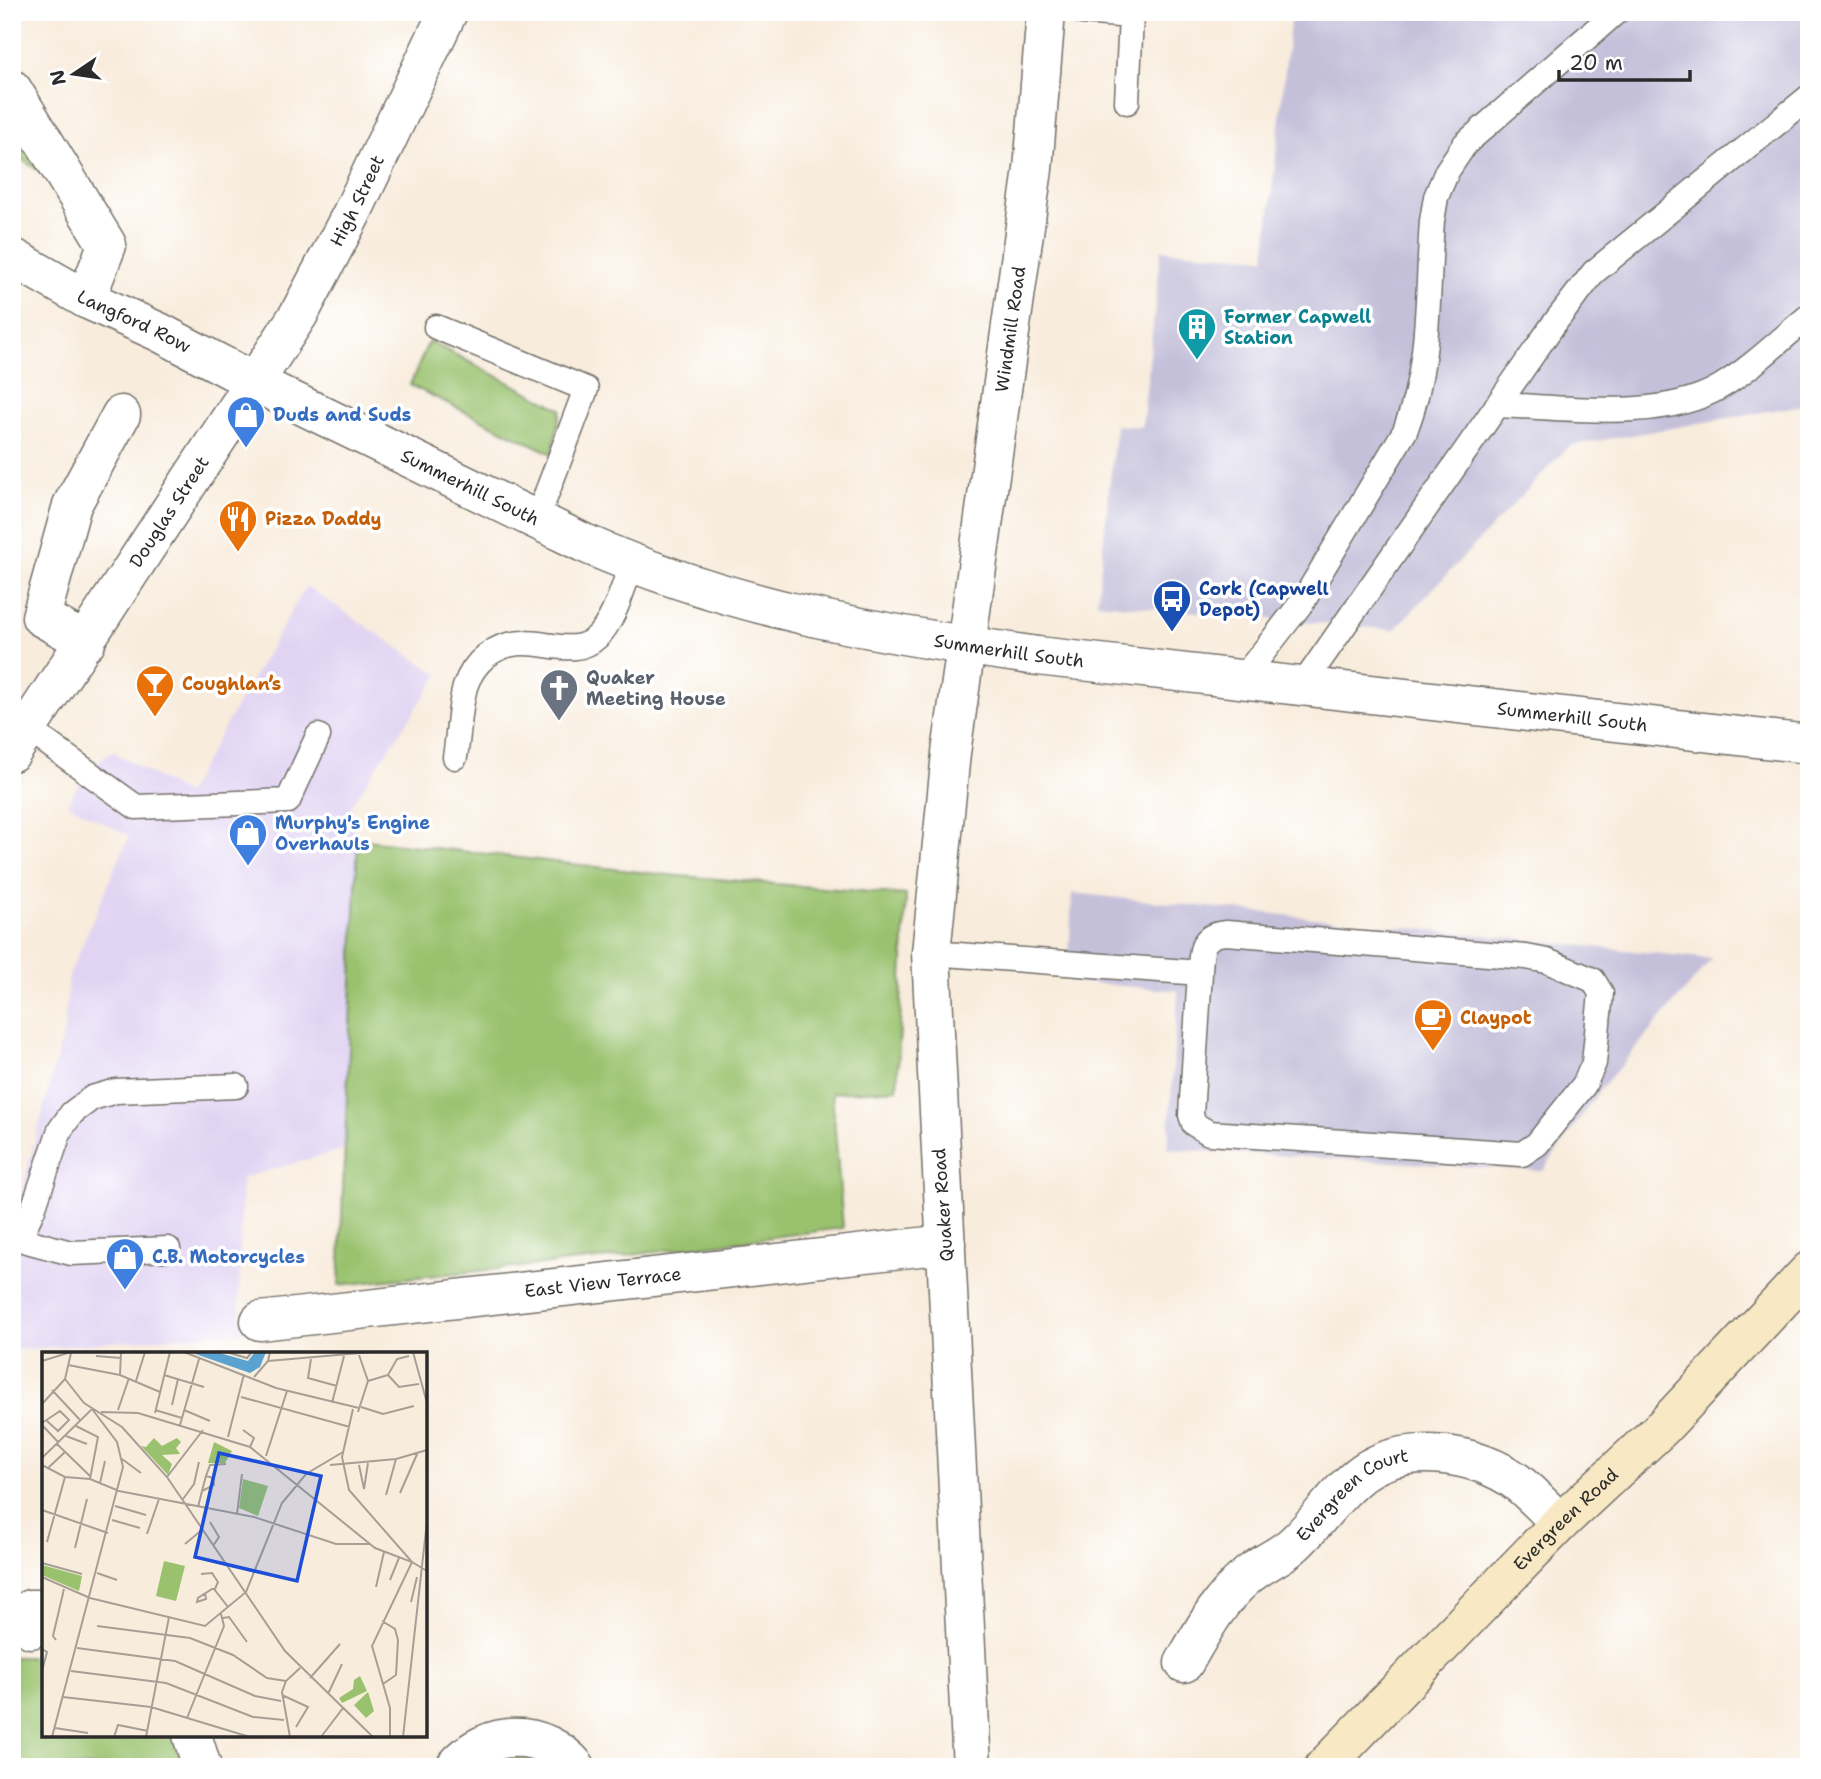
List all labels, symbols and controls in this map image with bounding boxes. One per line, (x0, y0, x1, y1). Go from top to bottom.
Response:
north arrow (38, 38, 108, 108)
scale bar (1559, 38, 1690, 82)
text: 20 m (1569, 49, 1623, 77)
text: N (44, 68, 72, 88)
street label: High Street (325, 151, 390, 251)
street label: Windmill Road (990, 265, 1031, 394)
street label: Langford Row (73, 284, 195, 359)
place label: Former Capwell Station (1224, 305, 1371, 350)
building icon: Former Capwell Station (1176, 306, 1218, 361)
shop icon: Duds and Suds (225, 394, 267, 449)
place label: Duds and Suds (273, 403, 411, 427)
street label: Summerhill South (397, 443, 543, 531)
street label: Douglas Street (124, 451, 215, 572)
restaurant icon: Pizza Daddy (217, 498, 259, 553)
place label: Pizza Daddy (265, 507, 382, 531)
place label: Cork (Capwell Depot) (1199, 577, 1329, 622)
bus stop icon: Cork (Capwell Depot) (1151, 578, 1193, 633)
street label: Summerhill South (932, 629, 1086, 673)
bar icon: Coughlan’s (134, 663, 176, 718)
place label: Quaker Meeting House (586, 666, 726, 711)
church icon: Quaker Meeting House (538, 667, 580, 722)
place label: Coughlan’s (182, 672, 281, 696)
street label: Summerhill South (1496, 696, 1649, 737)
place label: Murphy's Engine Overhauls (275, 811, 430, 856)
shop icon: Murphy's Engine Overhauls (227, 812, 269, 867)
cafe icon: Claypot (1412, 997, 1454, 1052)
place label: Claypot (1460, 1006, 1532, 1030)
street label: Quaker Road (927, 1147, 959, 1263)
shop icon: C.B. Motorcycles (104, 1236, 146, 1291)
place label: C.B. Motorcycles (152, 1245, 305, 1269)
street label: East View Terrace (523, 1262, 682, 1303)
inset map (42, 1352, 427, 1737)
street label: Evergreen Court (1291, 1443, 1410, 1547)
street label: Evergreen Road (1508, 1463, 1623, 1576)

